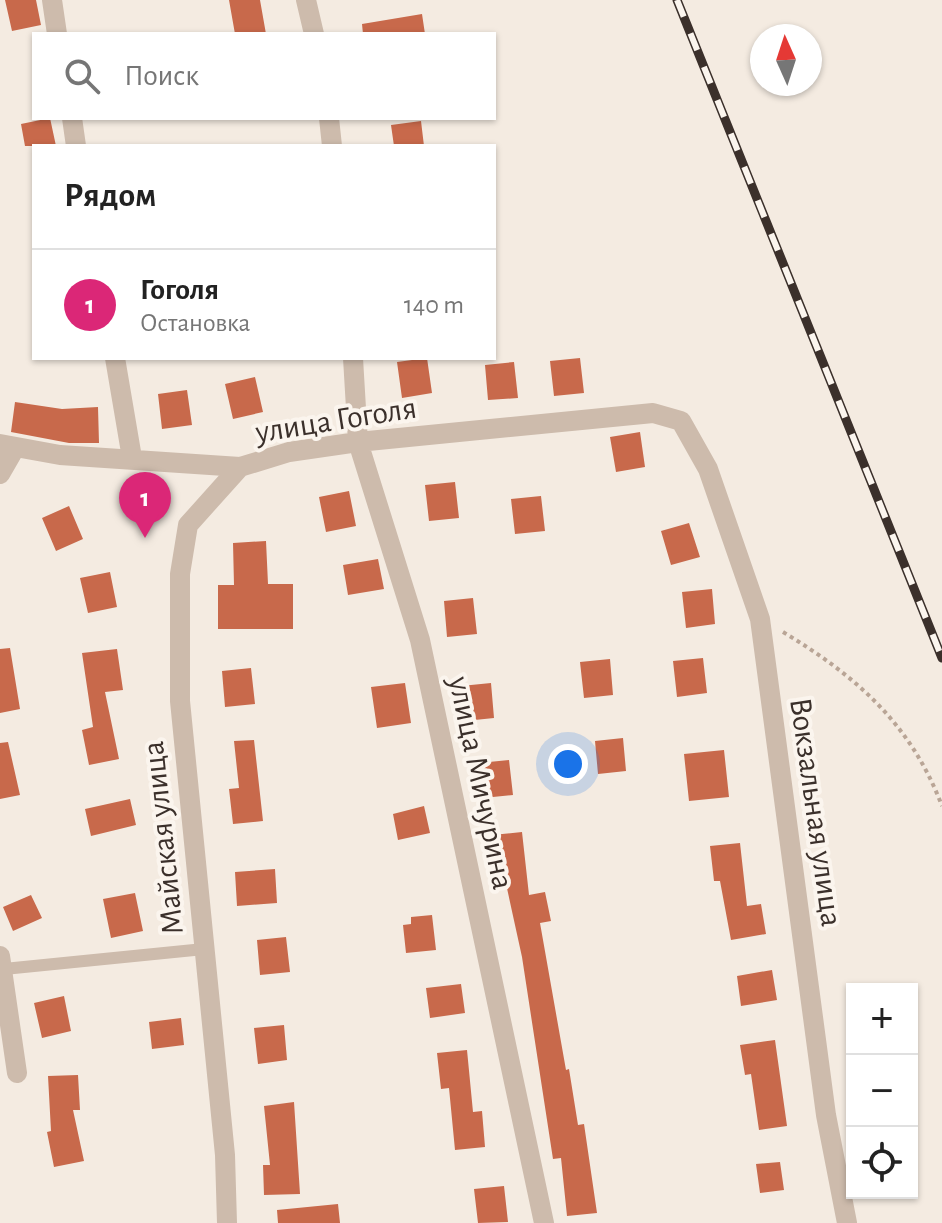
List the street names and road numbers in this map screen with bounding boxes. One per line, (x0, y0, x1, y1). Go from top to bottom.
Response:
street label: улица Гоголя (252, 391, 419, 449)
street label: улица Мичурина (443, 673, 519, 892)
street label: Вокзальная улица (784, 696, 848, 928)
street label: Майская улица (137, 740, 189, 936)

